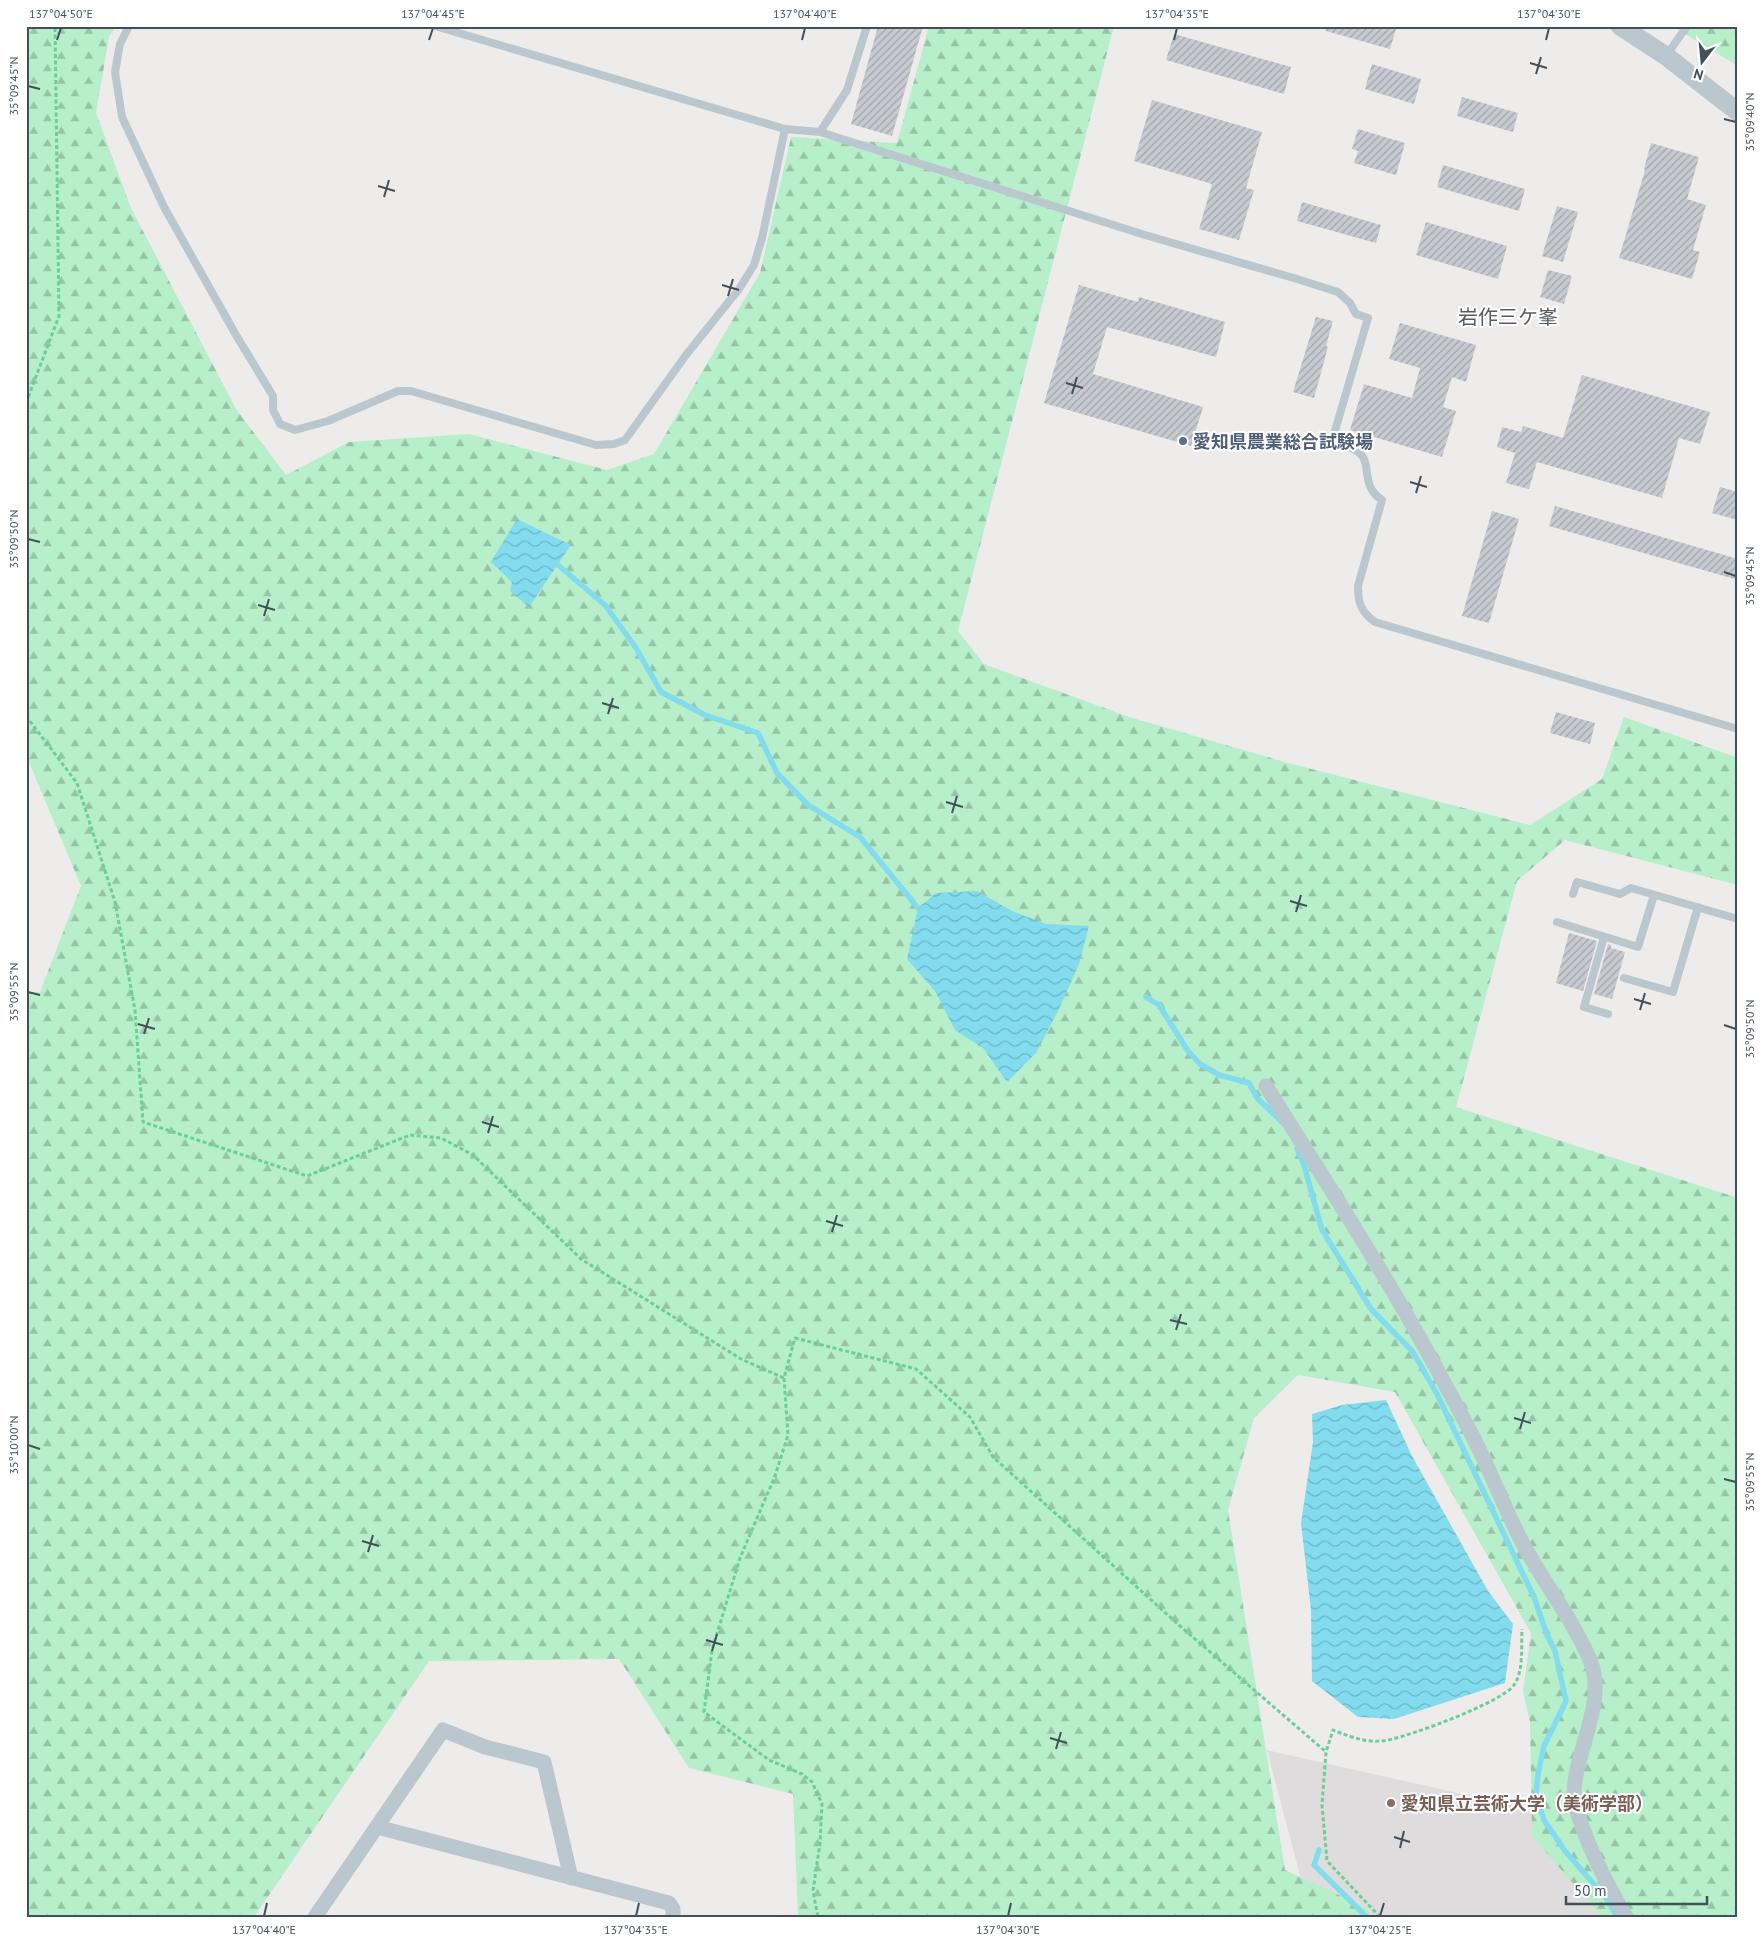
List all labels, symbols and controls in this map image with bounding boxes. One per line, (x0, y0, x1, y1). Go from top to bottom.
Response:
text: 137°04'50"E (29, 6, 93, 21)
text: 137°04'45"E (401, 6, 465, 21)
text: 137°04'40"E (773, 6, 837, 21)
text: 137°04'35"E (1145, 6, 1209, 21)
text: 137°04'30"E (1517, 6, 1581, 21)
north arrow (1676, 38, 1726, 88)
text: 35°09'45"N (6, 56, 21, 116)
text: N (1692, 65, 1705, 84)
text: 35°09'40"N (1742, 92, 1757, 152)
district label: 岩作三ケ峯 (1458, 304, 1558, 330)
place label: 愛知県農業総合試験場 (1193, 430, 1373, 453)
marker: 愛知県農業総合試験場 (1177, 435, 1189, 447)
text: 35°09'50"N (6, 509, 21, 569)
text: 35°09'45"N (1742, 546, 1757, 606)
text: 35°09'55"N (6, 962, 21, 1022)
text: 35°09'50"N (1742, 999, 1757, 1059)
text: 35°10'00"N (6, 1415, 21, 1475)
text: 35°09'55"N (1742, 1452, 1757, 1512)
place label: 愛知県立芸術大学（美術学部） (1401, 1792, 1653, 1815)
marker: 愛知県立芸術大学（美術学部） (1385, 1797, 1397, 1809)
scale bar (1566, 1873, 1708, 1905)
text: 50 m (1574, 1881, 1607, 1900)
text: 137°04'40"E (232, 1922, 296, 1937)
text: 137°04'35"E (604, 1922, 668, 1937)
text: 137°04'30"E (976, 1922, 1040, 1937)
text: 137°04'25"E (1348, 1922, 1412, 1937)

